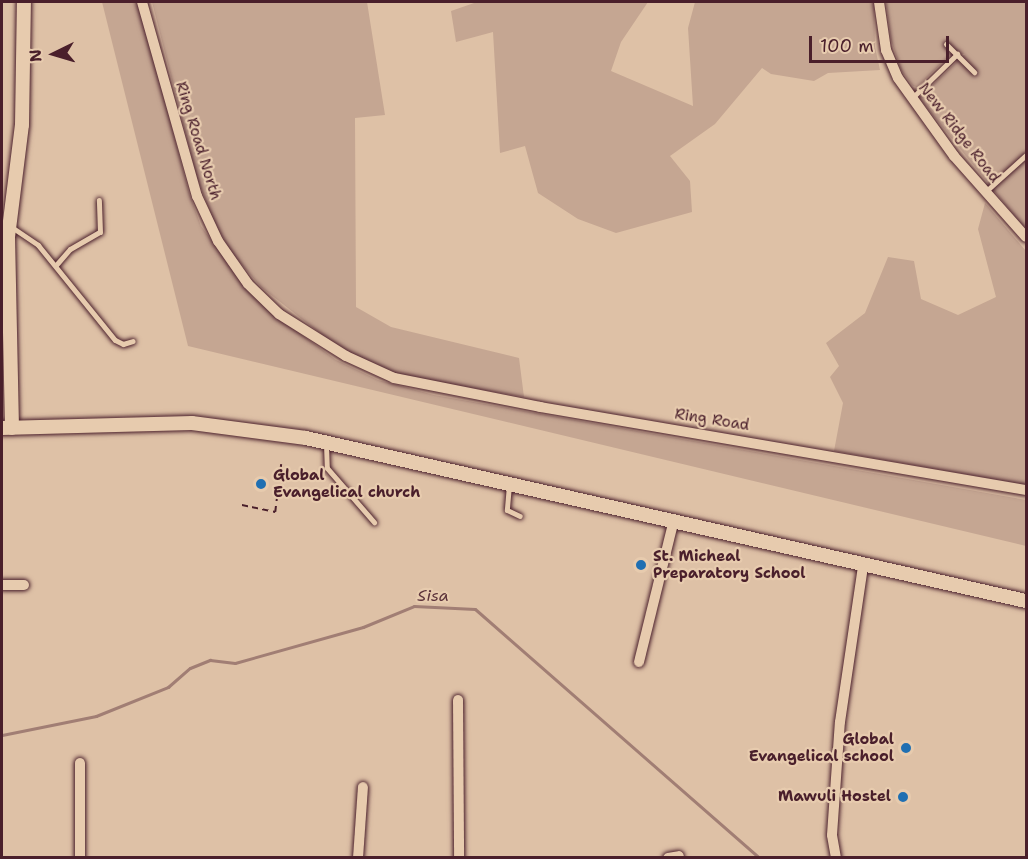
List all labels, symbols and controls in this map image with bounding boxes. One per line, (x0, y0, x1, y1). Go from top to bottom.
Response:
north arrow (24, 24, 84, 84)
scale bar (812, 24, 952, 62)
text: 100 m (820, 34, 874, 58)
text: N (25, 48, 47, 63)
street label: New Ridge Road (914, 79, 1004, 187)
street label: Ring Road North (171, 80, 225, 202)
street label: Ring Road (673, 405, 751, 435)
place label: Global Evangelical church (273, 466, 420, 501)
marker: Global Evangelical church (254, 477, 268, 491)
place label: St. Micheal Preparatory School (653, 547, 805, 582)
marker: St. Micheal Preparatory School (634, 558, 648, 572)
water label: Sisa (417, 586, 449, 606)
place label: Global Evangelical school (749, 730, 894, 765)
marker: Global Evangelical school (899, 741, 913, 755)
place label: Mawuli Hostel (778, 788, 891, 806)
marker: Mawuli Hostel (896, 790, 910, 804)

